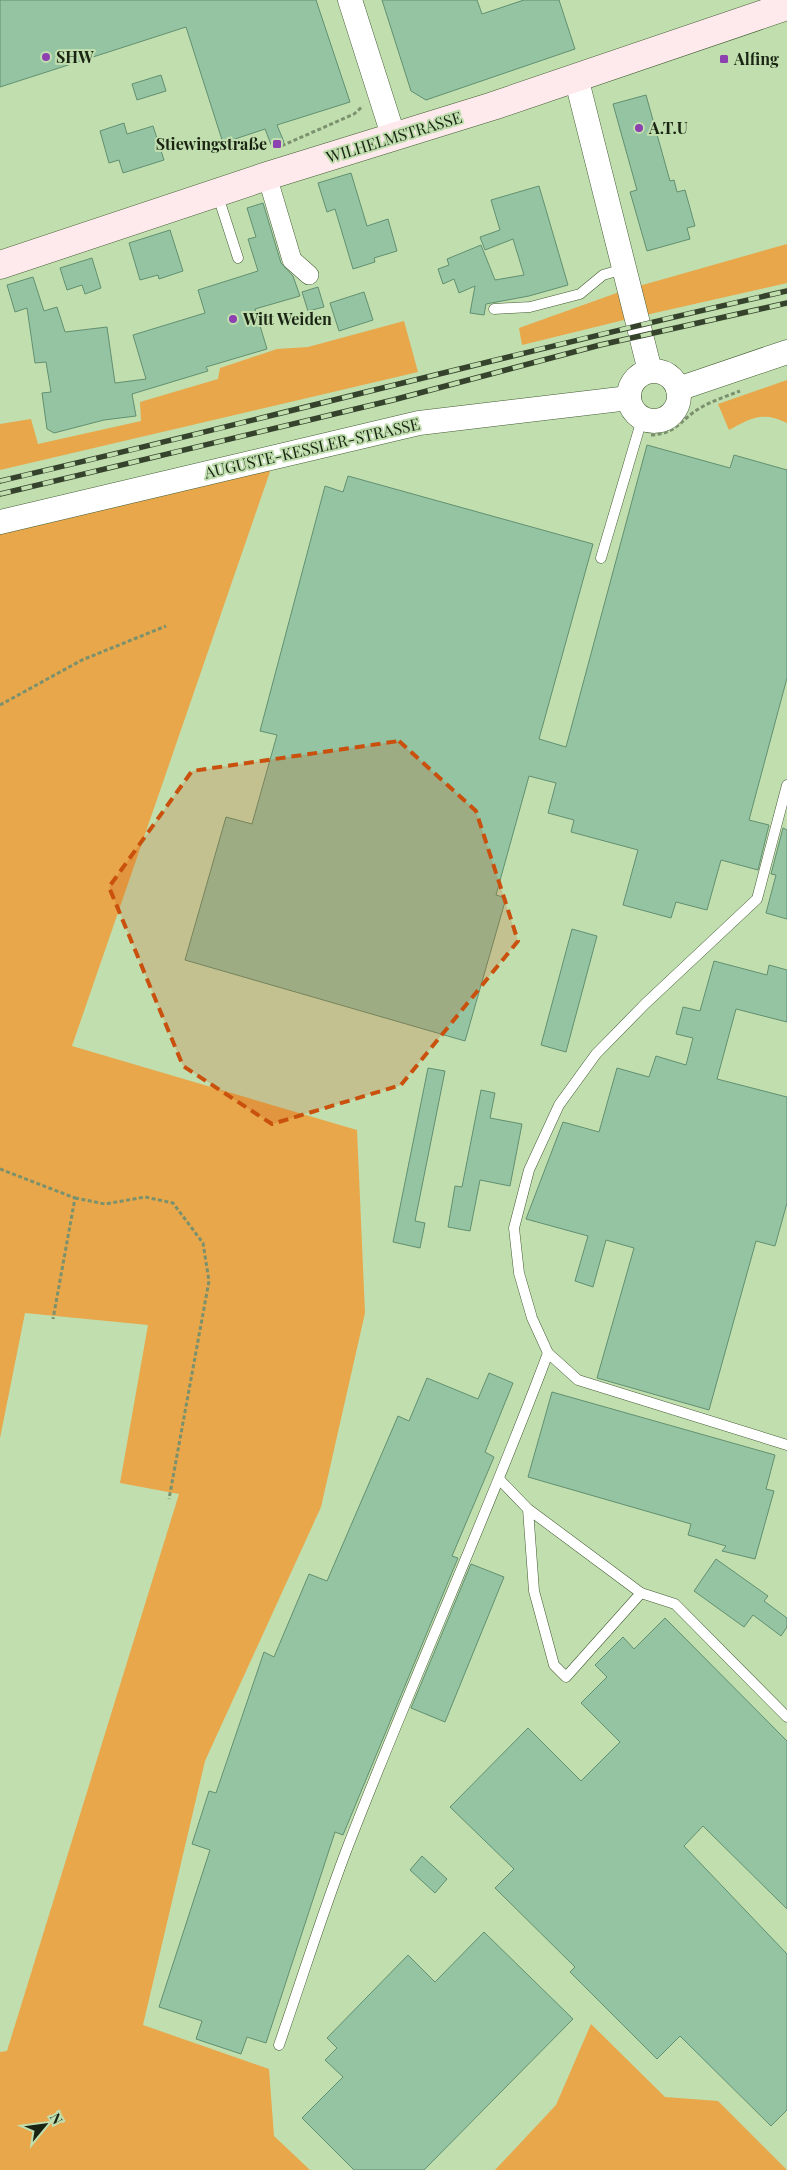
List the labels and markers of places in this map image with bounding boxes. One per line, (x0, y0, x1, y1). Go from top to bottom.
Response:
place label: SHW (56, 46, 94, 67)
place label: Alfing (733, 48, 779, 69)
marker: SHW (40, 51, 52, 63)
marker: Alfing (718, 53, 730, 65)
place label: A.T.U (648, 117, 688, 138)
marker: A.T.U (633, 122, 645, 134)
place label: Stiewingstraße (156, 133, 267, 154)
marker: Stiewingstraße (271, 138, 283, 150)
place label: Witt Weiden (242, 308, 332, 329)
marker: Witt Weiden (227, 313, 239, 325)

